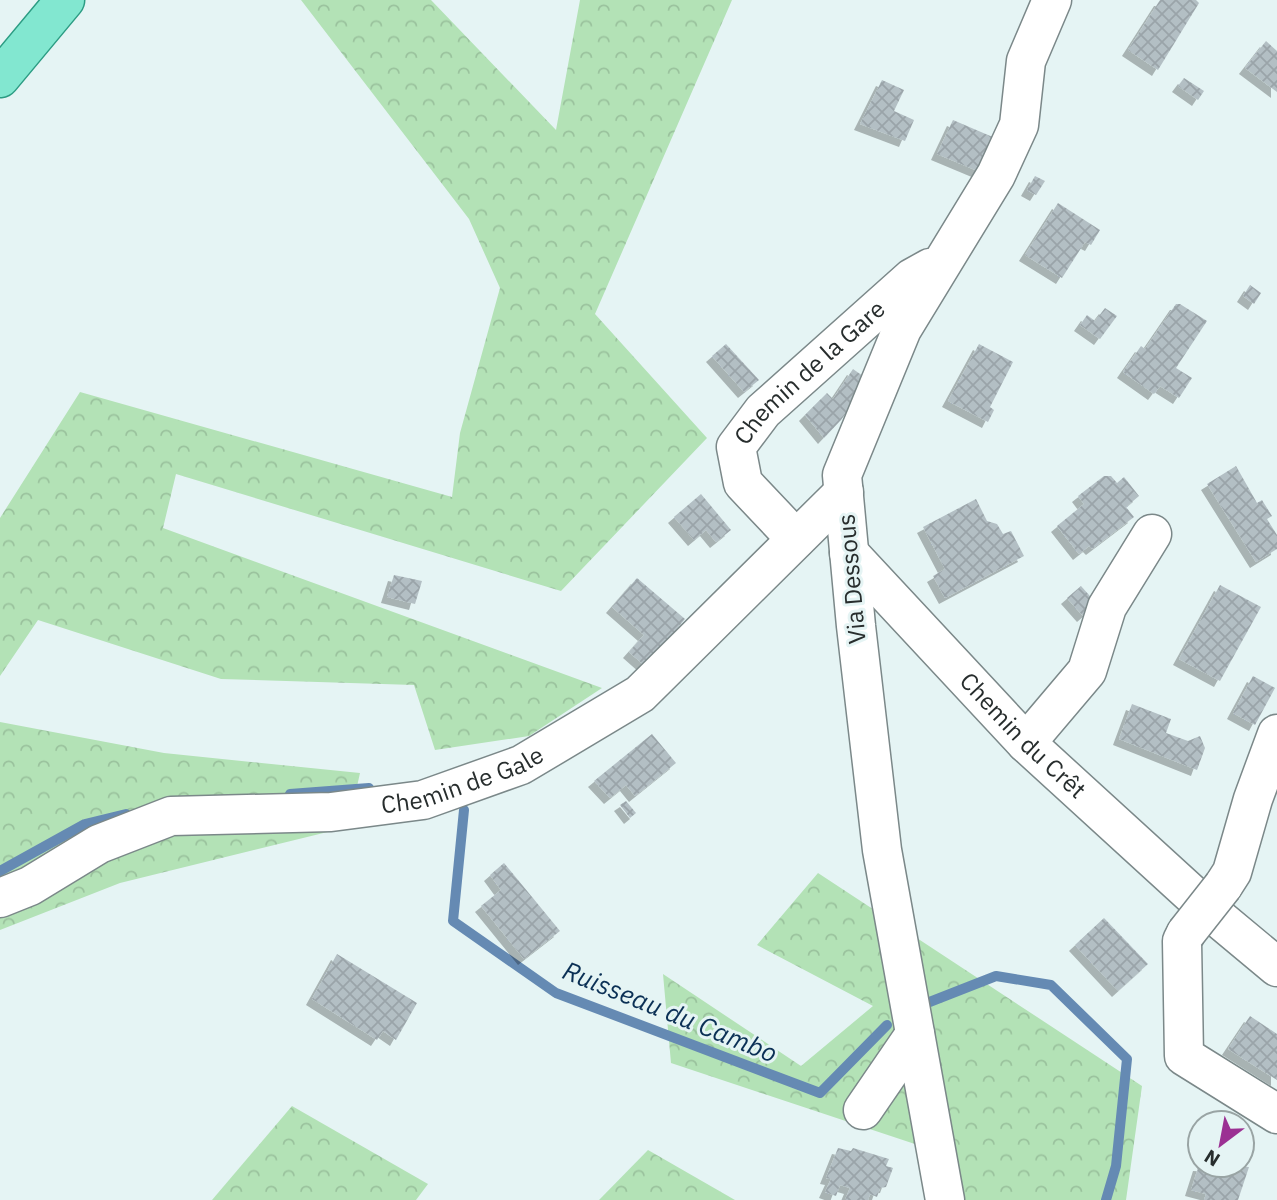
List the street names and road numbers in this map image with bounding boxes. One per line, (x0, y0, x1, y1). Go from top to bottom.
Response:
street label: Chemin de la Gare (726, 293, 891, 451)
street label: Via Dessous (829, 513, 873, 645)
street label: Chemin du Crêt (953, 665, 1093, 805)
street label: Chemin de Gale (379, 738, 549, 820)

